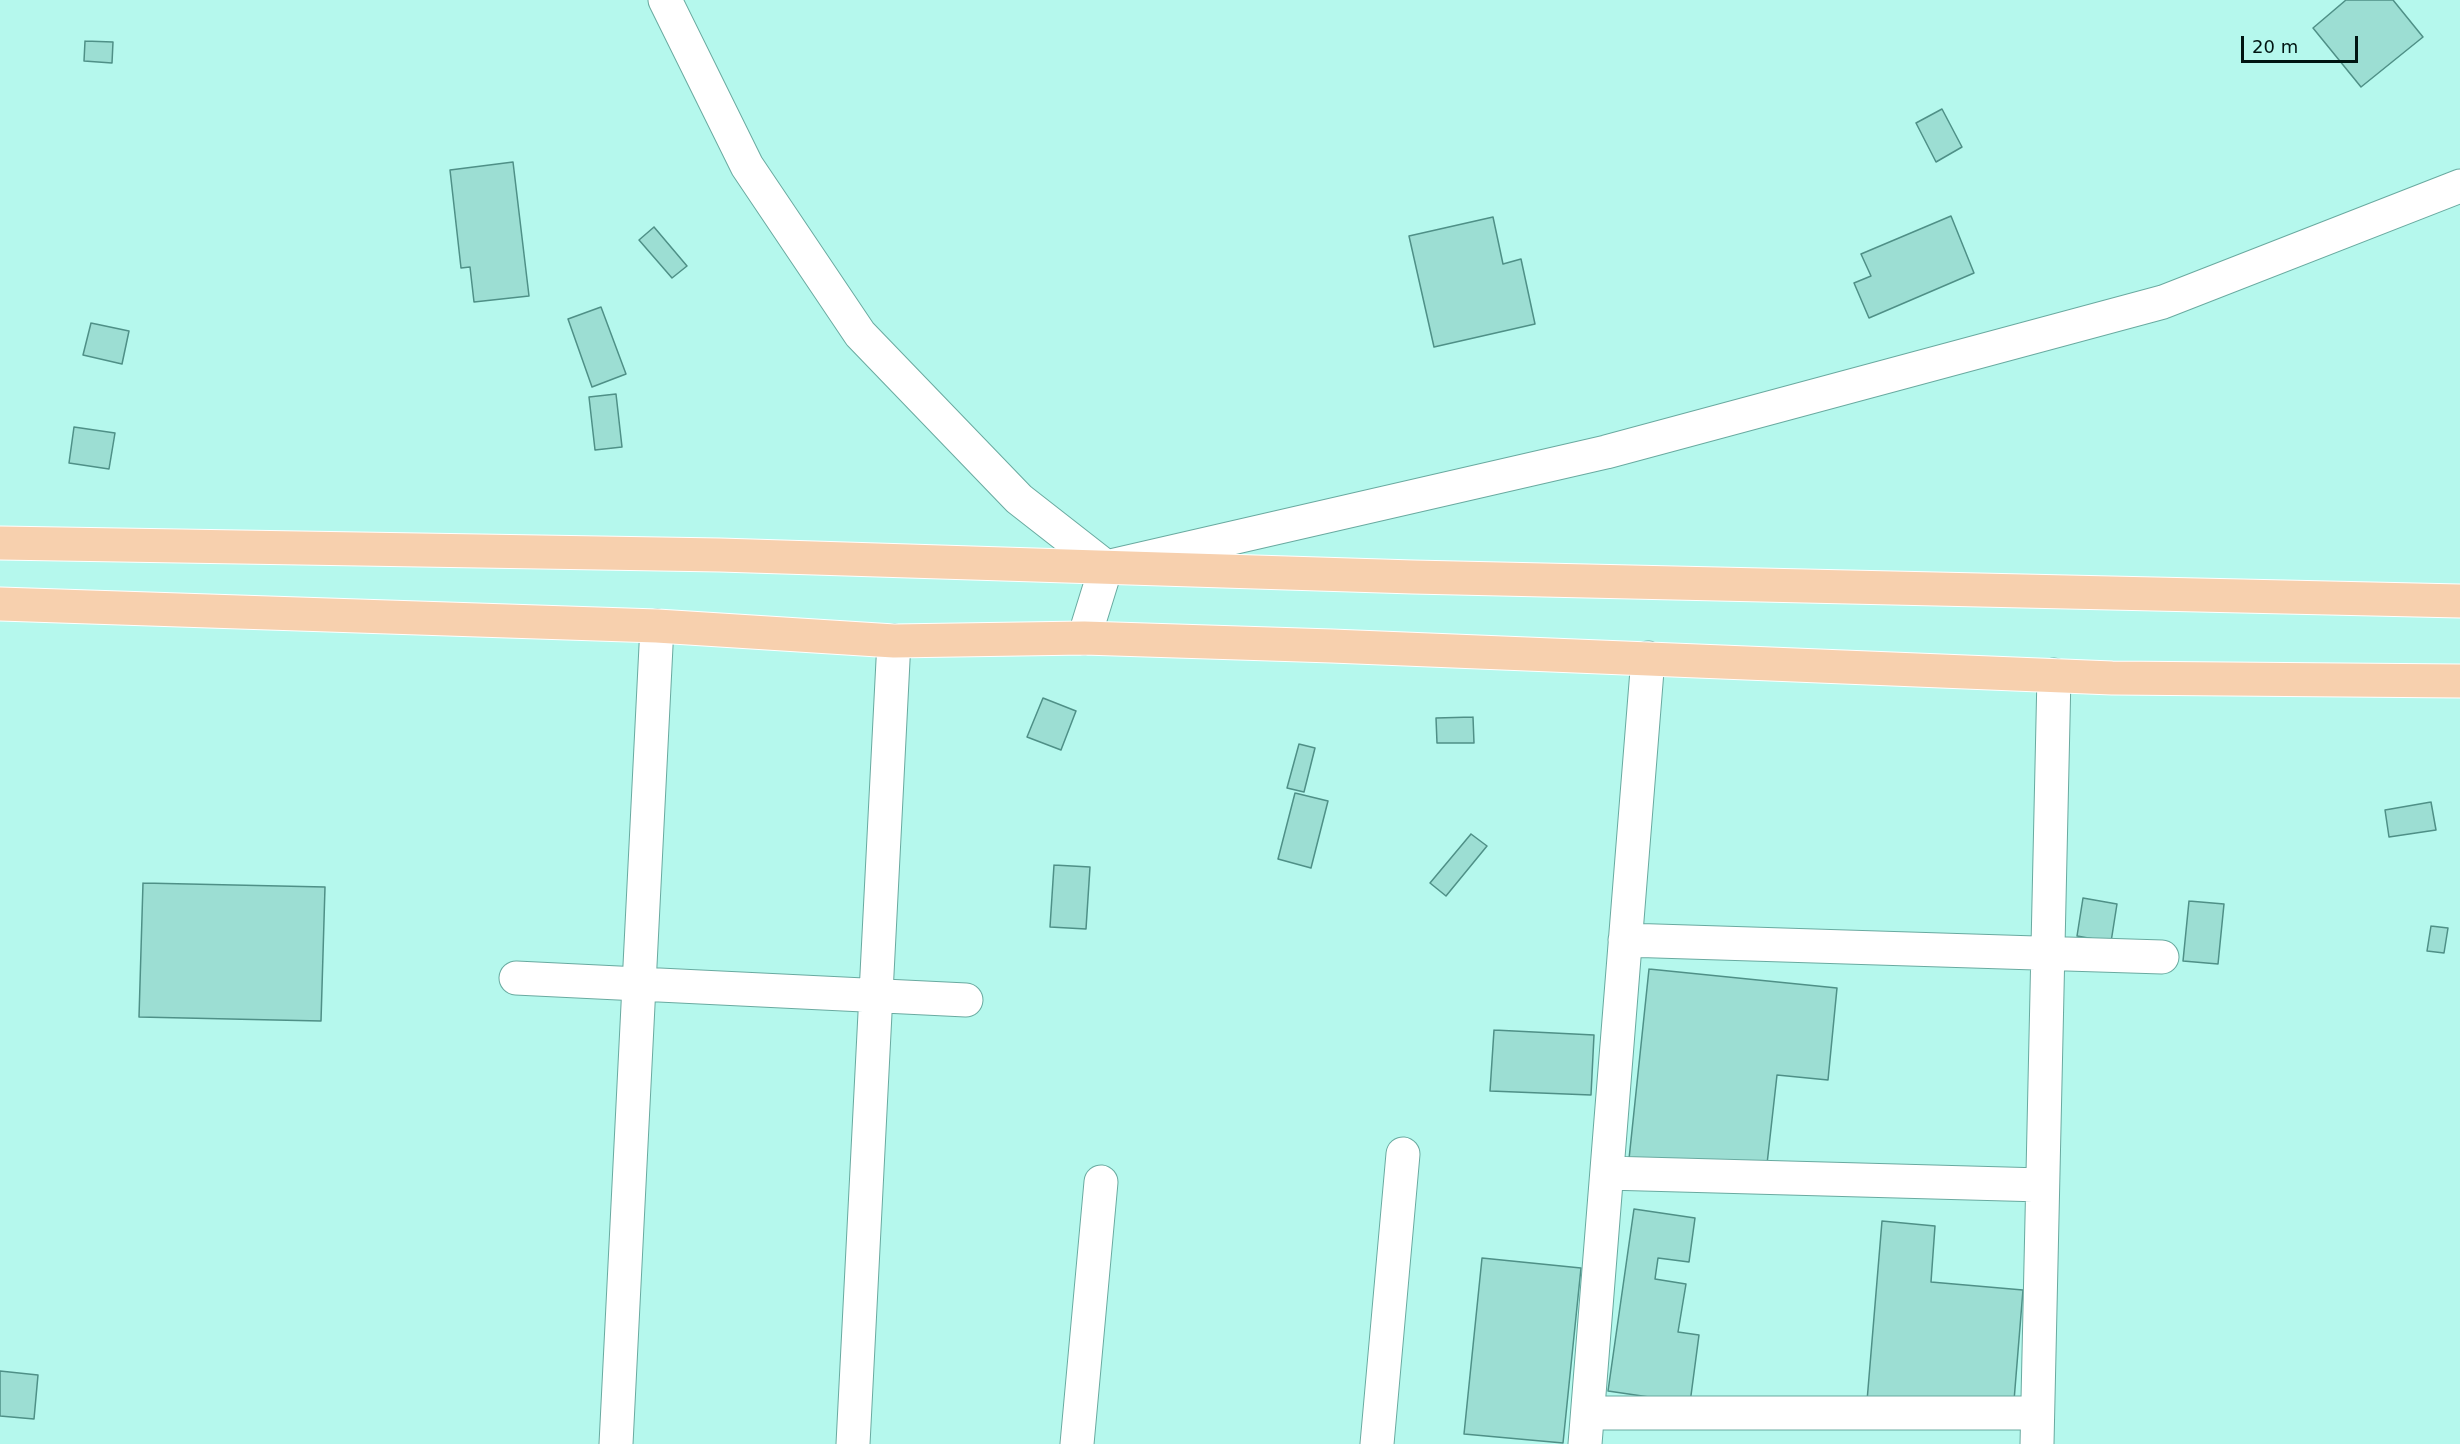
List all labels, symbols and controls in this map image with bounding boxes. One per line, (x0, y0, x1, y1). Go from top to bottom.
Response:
scale bar (2244, 24, 2361, 62)
text: 20 m (2252, 36, 2298, 57)

